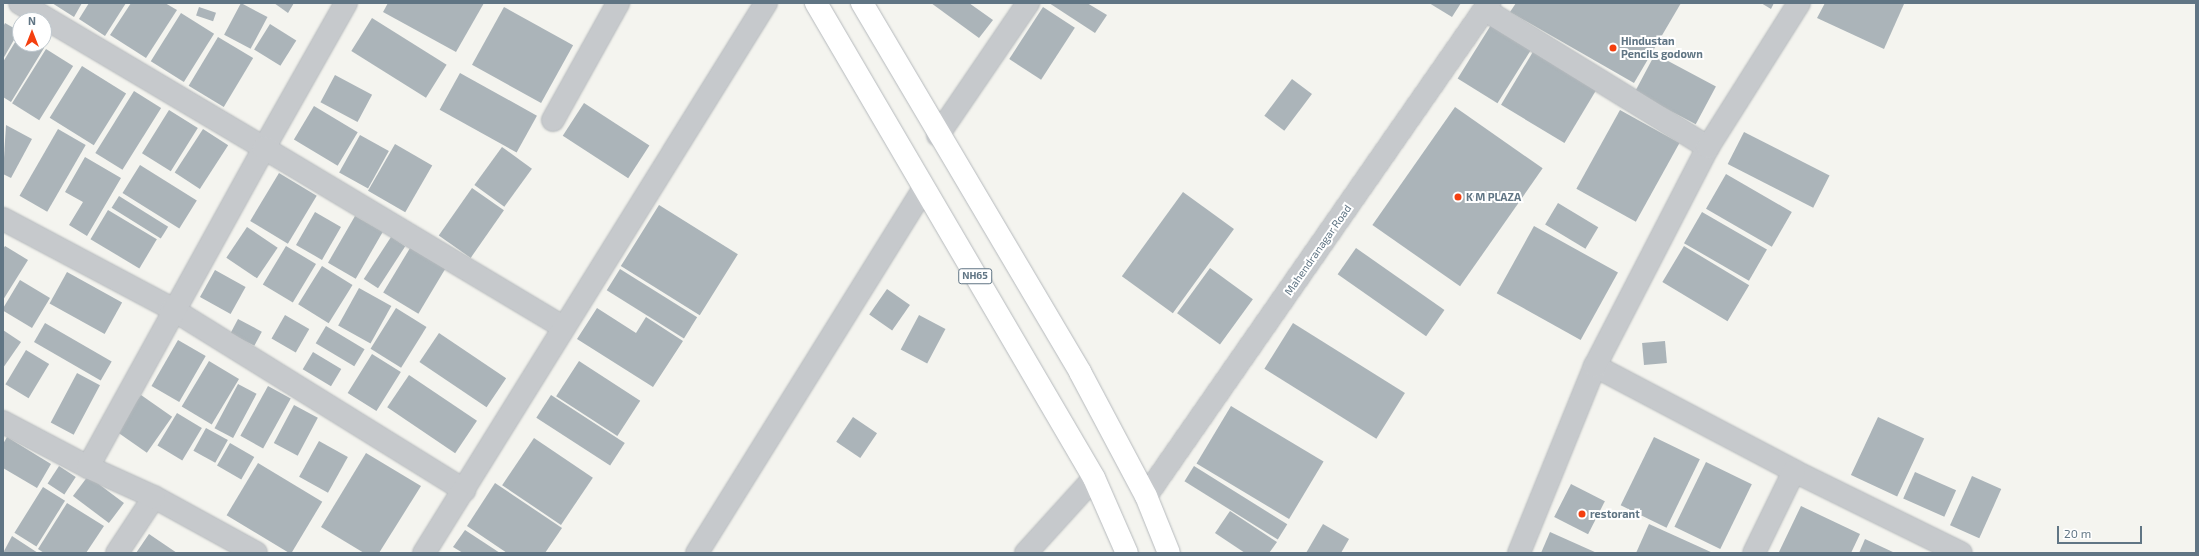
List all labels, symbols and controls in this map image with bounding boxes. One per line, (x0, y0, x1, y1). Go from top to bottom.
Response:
north arrow (12, 12, 52, 52)
text: N (28, 14, 36, 27)
place label: Hindustan Pencils godown (1621, 35, 1703, 61)
marker: Hindustan Pencils godown (1608, 43, 1618, 53)
place label: K M PLAZA (1466, 190, 1521, 204)
marker: K M PLAZA (1453, 192, 1463, 202)
street label: Mahendranagar Road (1282, 202, 1354, 298)
road number: NH65 (958, 268, 992, 284)
place label: restorant (1590, 507, 1640, 521)
marker: restorant (1577, 509, 1587, 519)
scale bar (2059, 518, 2144, 544)
text: 20 m (2064, 526, 2091, 540)

